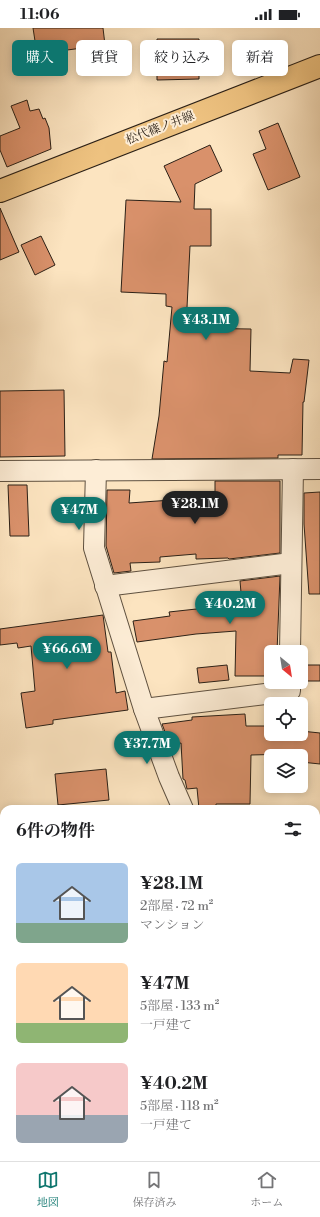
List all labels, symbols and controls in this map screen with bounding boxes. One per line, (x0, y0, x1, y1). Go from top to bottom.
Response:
text: 11:06 (20, 5, 59, 24)
chip: 購入 (12, 40, 68, 76)
chip: 賃貸 (76, 40, 132, 76)
chip: 絞り込み (140, 40, 224, 76)
chip: 新着 (232, 40, 288, 76)
street label: 松代篠ノ井線 (124, 108, 196, 148)
pin: ¥43.1M (173, 307, 239, 341)
text: ¥43.1M (182, 312, 230, 328)
pin: ¥28.1M (162, 491, 228, 525)
text: ¥28.1M (171, 496, 219, 512)
pin: ¥47M (55, 497, 103, 531)
text: ¥47M (60, 502, 98, 518)
pin: ¥40.2M (197, 591, 263, 625)
text: ¥40.2M (204, 596, 256, 612)
pin: ¥66.6M (34, 636, 100, 670)
text: ¥66.6M (42, 641, 92, 657)
north arrow (264, 645, 308, 689)
map controls (264, 645, 308, 793)
button: locate (264, 697, 308, 741)
pin: ¥37.7M (114, 731, 180, 765)
text: ¥37.7M (123, 736, 171, 752)
button: layers (264, 749, 308, 793)
icon: filters (282, 818, 304, 840)
text: 6件の物件 (16, 820, 95, 842)
text: ¥28.1M (140, 873, 203, 895)
icon: home (48, 879, 96, 927)
text: 2部屋 · 72 m² (140, 898, 213, 914)
text: マンション (140, 917, 204, 933)
text: ¥47M (140, 973, 189, 995)
icon: home (48, 979, 96, 1027)
text: 5部屋 · 133 m² (140, 998, 219, 1014)
text: 一戸建て (140, 1017, 192, 1033)
text: ¥40.2M (140, 1073, 208, 1095)
icon: home (48, 1079, 96, 1127)
text: 5部屋 · 118 m² (140, 1098, 219, 1114)
text: 一戸建て (140, 1117, 192, 1133)
tab: 地図 (37, 1169, 59, 1210)
tab: 保存済み (132, 1169, 176, 1210)
tab: ホーム (250, 1169, 283, 1210)

